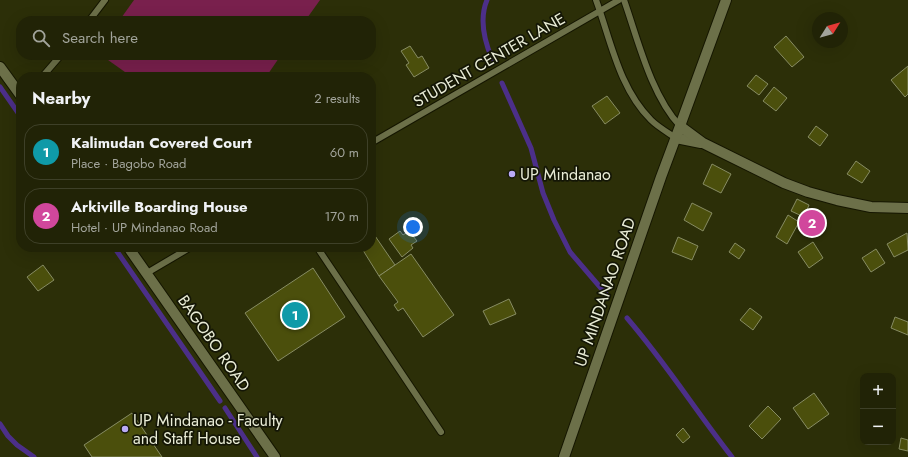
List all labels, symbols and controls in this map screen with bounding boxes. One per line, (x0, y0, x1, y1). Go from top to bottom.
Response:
street label: STUDENT CENTER LANE (409, 7, 569, 113)
north arrow (812, 12, 848, 48)
search box (16, 16, 376, 60)
icon: search (30, 27, 52, 49)
text: Search here (62, 27, 138, 49)
text: Nearby (32, 86, 90, 110)
text: 2 results (314, 89, 360, 108)
text: Kalimudan Covered Court (71, 132, 252, 154)
text: 1 (43, 143, 49, 162)
text: 60 m (330, 143, 359, 162)
text: Place · Bagobo Road (71, 154, 186, 173)
place label: UP Mindanao (520, 163, 611, 186)
marker: UP Mindanao (507, 169, 517, 179)
text: Arkiville Boarding House (71, 196, 248, 218)
text: 2 (42, 207, 50, 226)
text: 170 m (324, 207, 359, 226)
pin: 2 (799, 208, 825, 238)
street label: UP MINDANAO ROAD (569, 214, 641, 370)
your location (403, 217, 423, 237)
text: Hotel · UP Mindanao Road (71, 218, 218, 237)
street label: BAGOBO ROAD (172, 290, 256, 396)
pin: 1 (282, 300, 308, 330)
map controls (860, 373, 896, 445)
button: + (860, 373, 896, 409)
place label: UP Mindanao - Faculty and Staff House (133, 409, 283, 450)
button: − (860, 409, 896, 445)
marker: UP Mindanao - Faculty and Staff House (120, 424, 130, 434)

